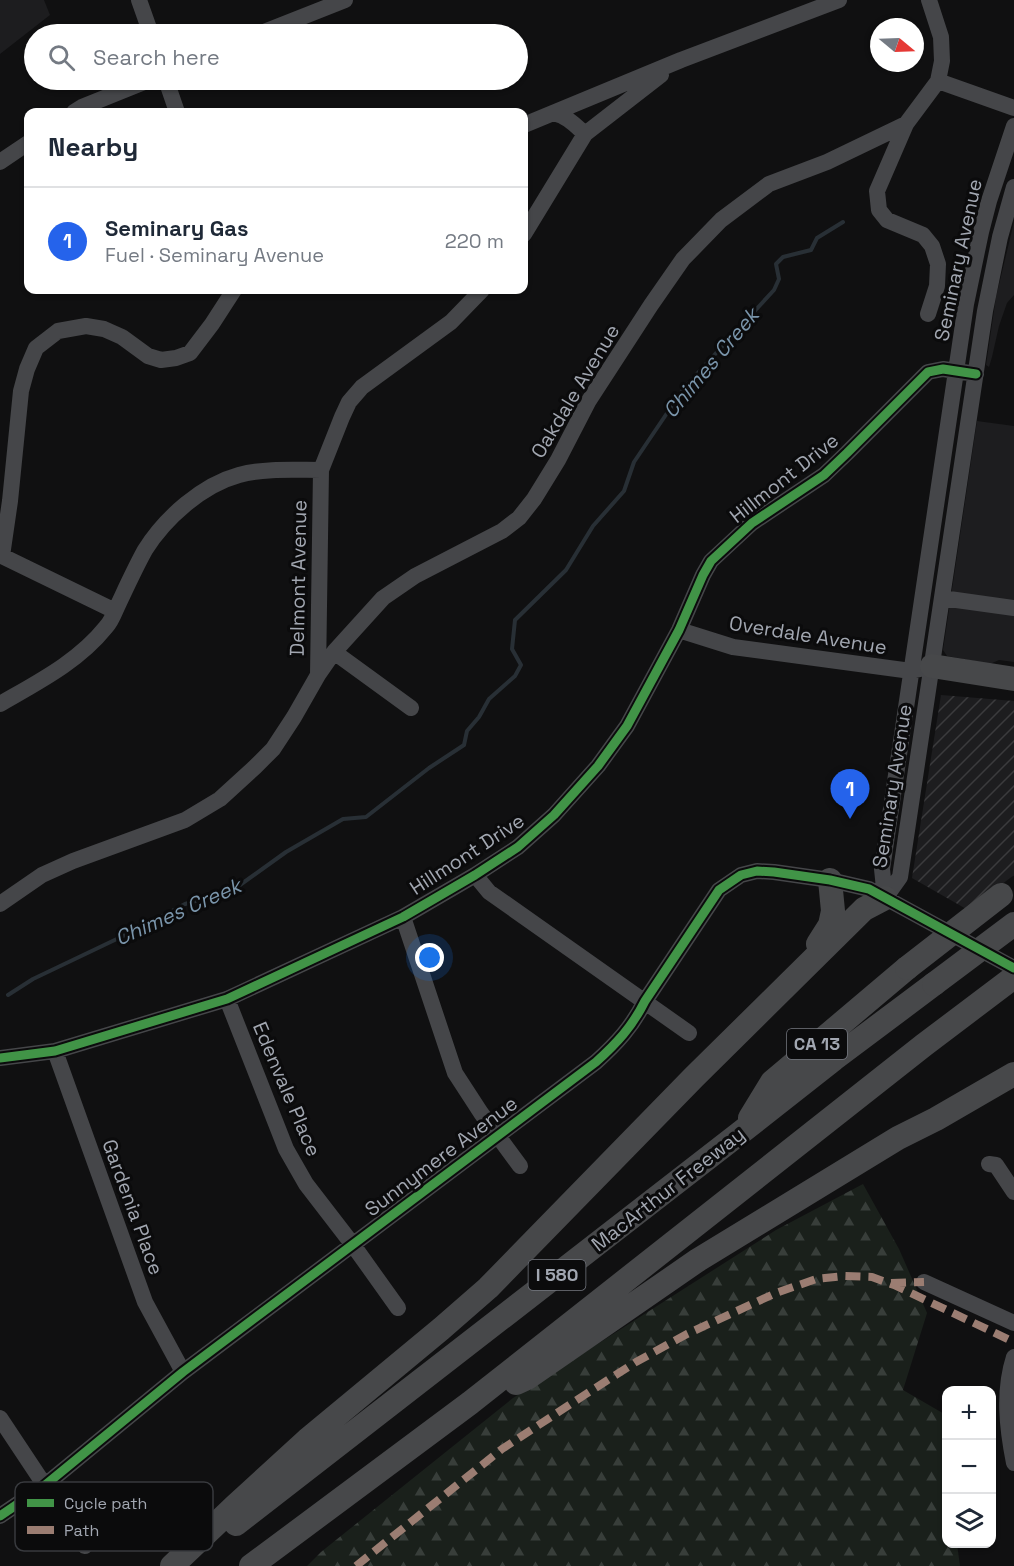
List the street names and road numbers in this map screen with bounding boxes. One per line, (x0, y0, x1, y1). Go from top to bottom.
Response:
street label: Seminary Avenue (928, 176, 988, 344)
street label: Oakdale Avenue (525, 319, 625, 463)
street label: Hillmont Drive (724, 427, 844, 529)
street label: Delmont Avenue (284, 500, 312, 656)
street label: Overdale Avenue (727, 610, 889, 660)
street label: Seminary Avenue (866, 702, 918, 870)
street label: Hillmont Drive (405, 807, 529, 901)
street label: Edenvale Place (247, 1018, 327, 1160)
road number: CA 13 (787, 1029, 847, 1059)
street label: Sunnymere Avenue (359, 1090, 523, 1222)
street label: MacArthur Freeway (586, 1121, 750, 1257)
street label: Gardenia Place (96, 1136, 170, 1278)
road number: I 580 (528, 1260, 586, 1290)

